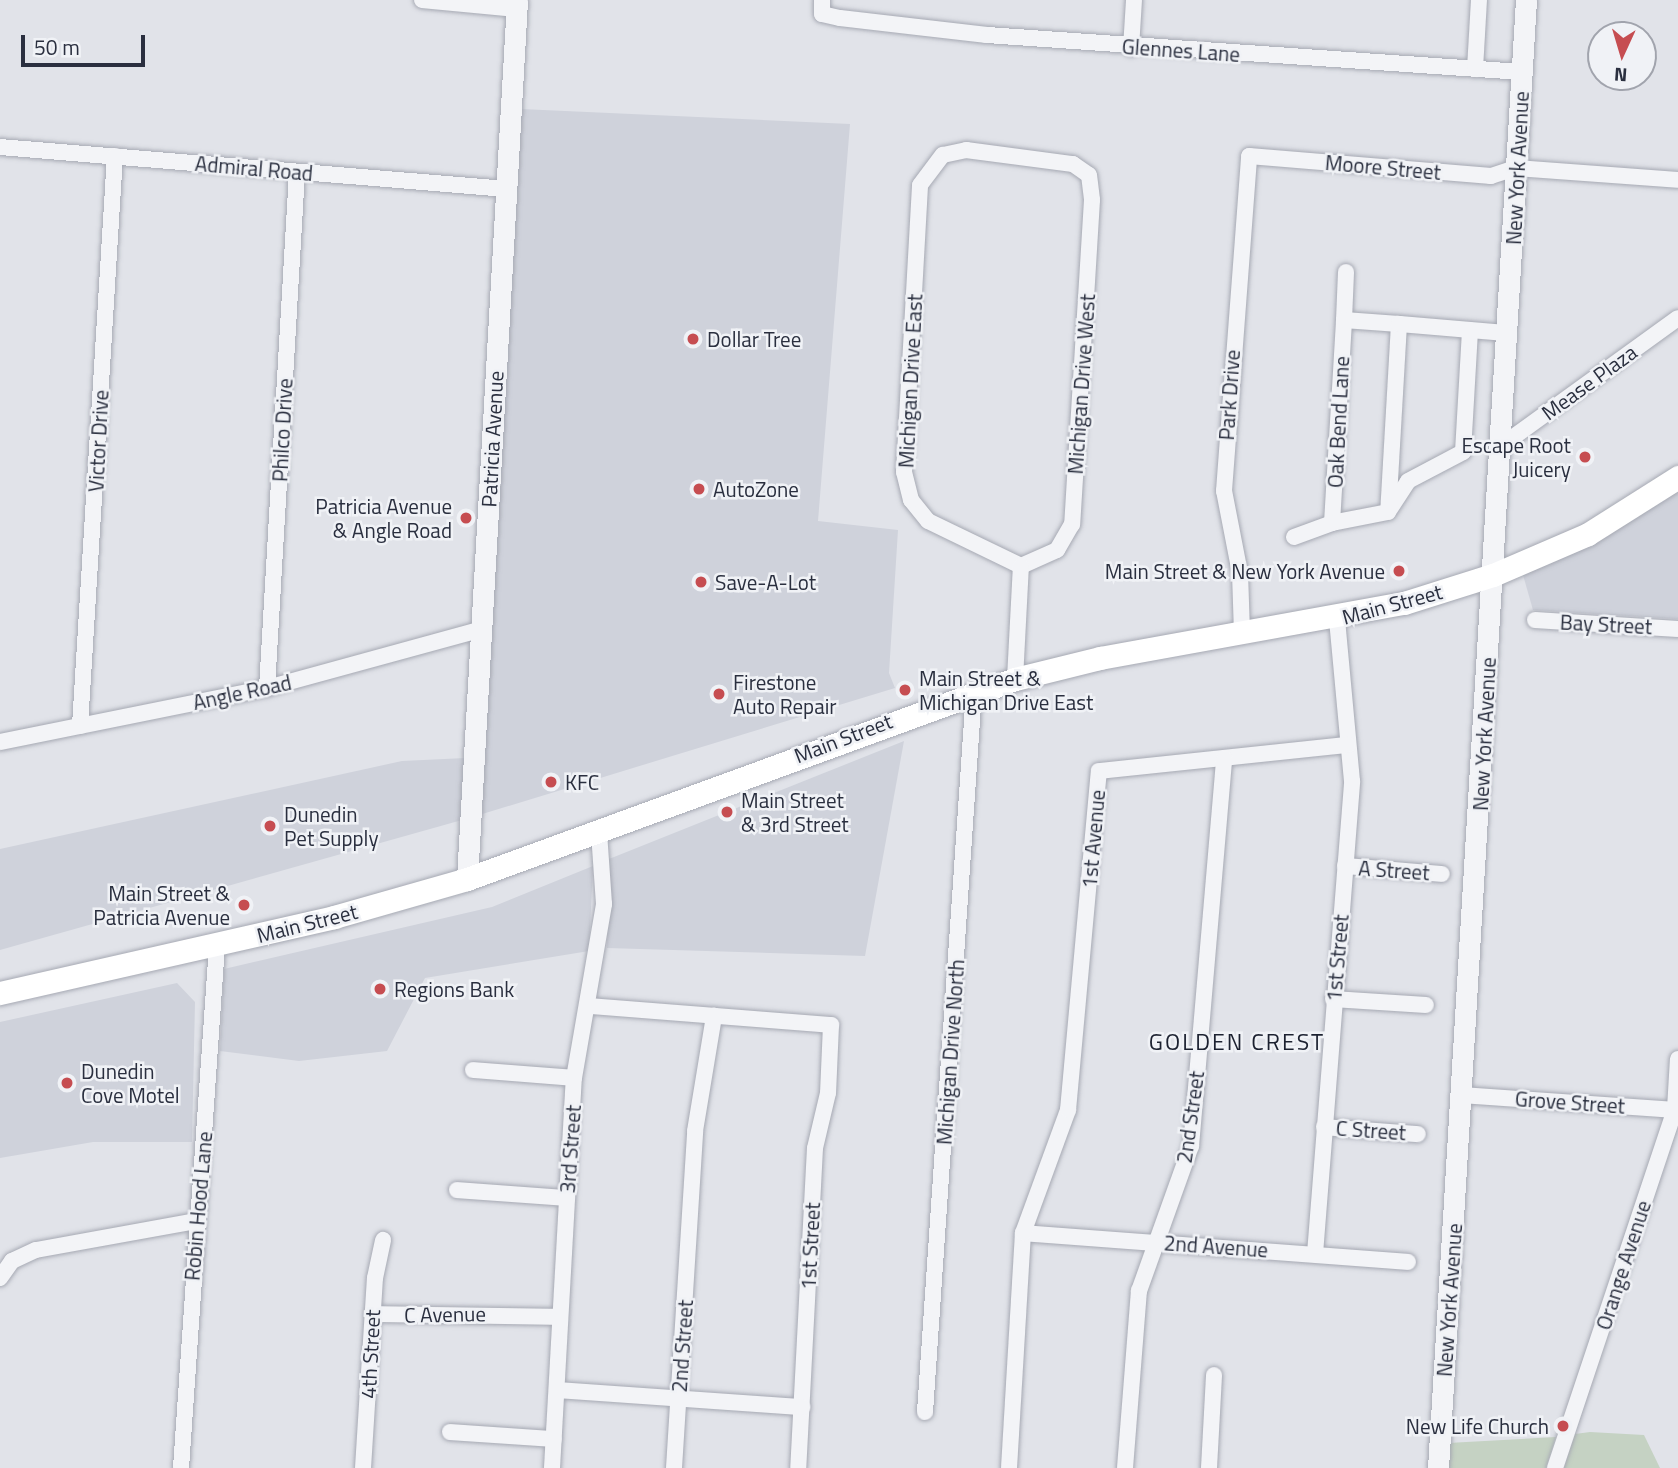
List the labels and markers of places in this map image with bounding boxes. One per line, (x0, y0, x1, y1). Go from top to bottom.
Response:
place label: Dollar Tree (707, 326, 801, 352)
marker: Dollar Tree (685, 331, 701, 347)
place label: Escape Root Juicery (1461, 432, 1571, 482)
marker: Escape Root Juicery (1577, 449, 1593, 465)
place label: AutoZone (713, 476, 799, 502)
marker: AutoZone (691, 481, 707, 497)
place label: Patricia Avenue & Angle Road (315, 493, 452, 543)
marker: Patricia Avenue & Angle Road (458, 510, 474, 526)
place label: Main Street & New York Avenue (1105, 558, 1385, 584)
marker: Main Street & New York Avenue (1391, 563, 1407, 579)
place label: Save-A-Lot (715, 569, 816, 595)
marker: Save-A-Lot (693, 574, 709, 590)
place label: Main Street & Michigan Drive East (919, 665, 1093, 715)
place label: Firestone Auto Repair (733, 669, 837, 719)
marker: Main Street & Michigan Drive East (897, 682, 913, 698)
marker: Firestone Auto Repair (711, 686, 727, 702)
place label: KFC (565, 769, 599, 795)
marker: KFC (543, 774, 559, 790)
place label: Main Street & 3rd Street (741, 787, 849, 837)
place label: Dunedin Pet Supply (284, 801, 379, 851)
marker: Main Street & 3rd Street (719, 804, 735, 820)
marker: Dunedin Pet Supply (262, 818, 278, 834)
place label: Main Street & Patricia Avenue (93, 880, 230, 930)
marker: Main Street & Patricia Avenue (236, 897, 252, 913)
place label: Regions Bank (394, 976, 514, 1002)
marker: Regions Bank (372, 981, 388, 997)
place label: Dunedin Cove Motel (81, 1058, 180, 1108)
marker: Dunedin Cove Motel (59, 1075, 75, 1091)
place label: New Life Church (1406, 1413, 1549, 1439)
marker: New Life Church (1555, 1418, 1571, 1434)

